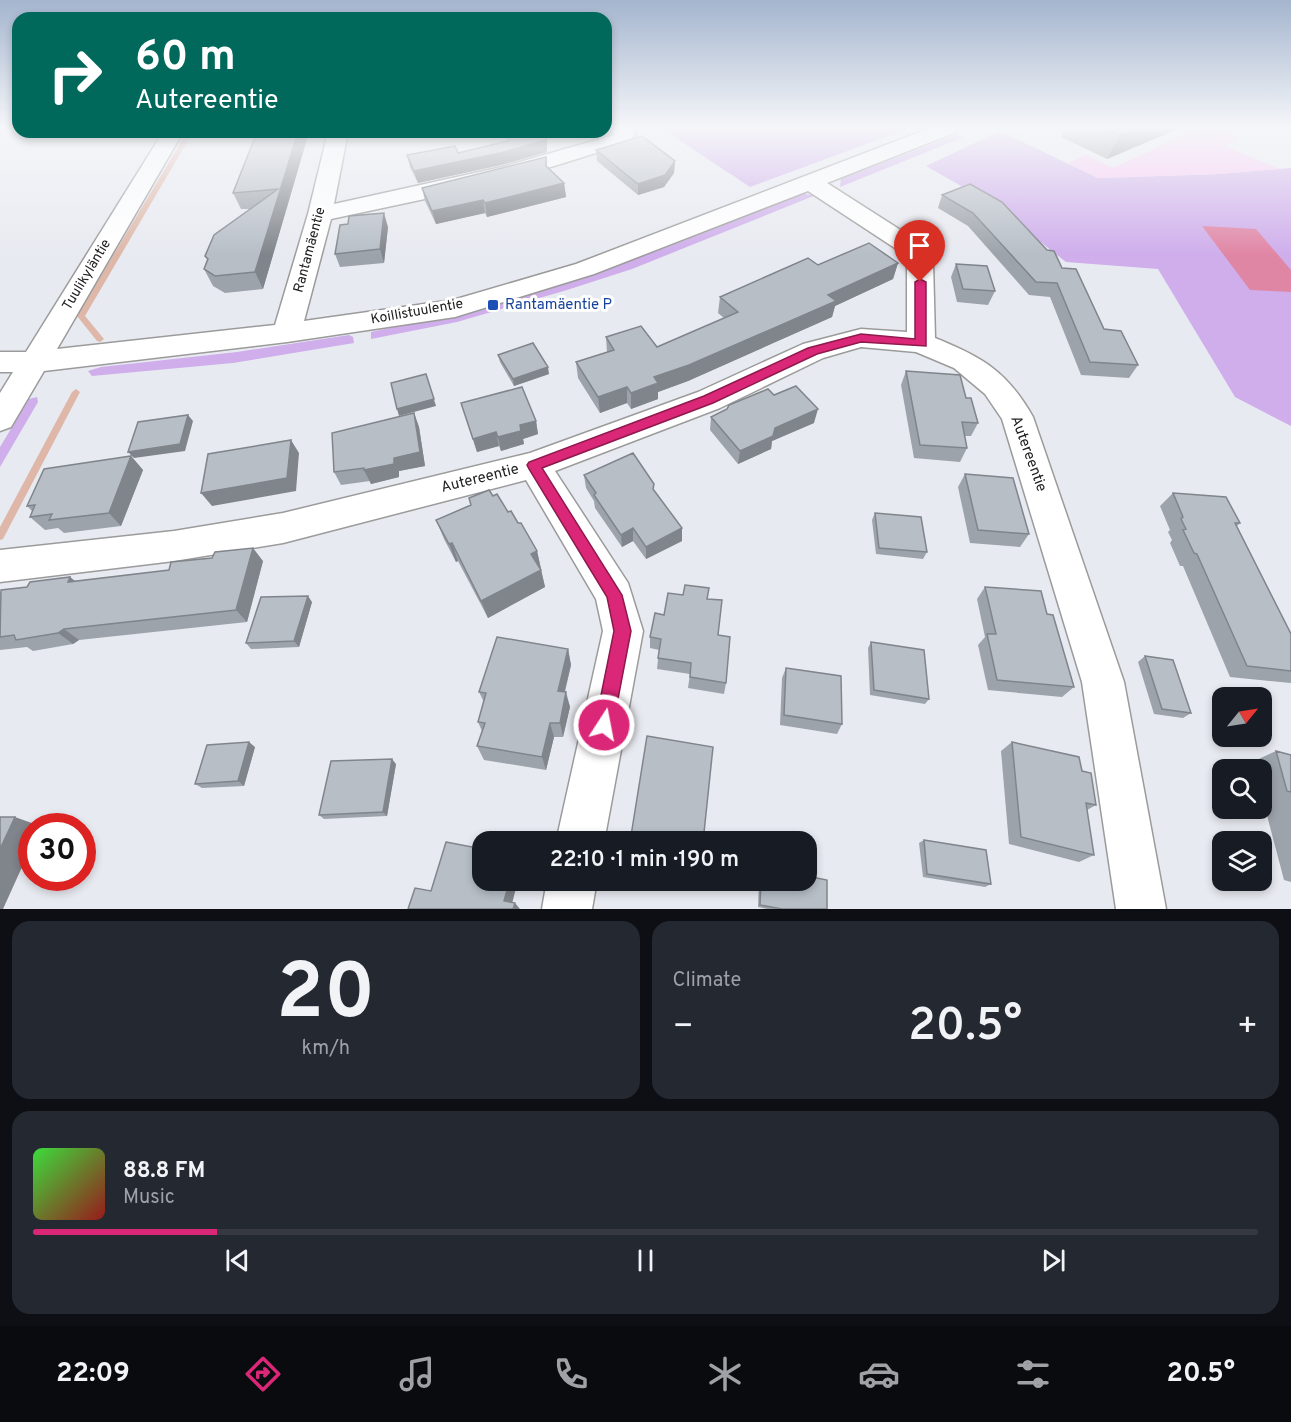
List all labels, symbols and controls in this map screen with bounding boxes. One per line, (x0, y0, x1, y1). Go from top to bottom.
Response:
text: 60 m (135, 32, 236, 85)
icon: right (36, 36, 114, 114)
text: Autereentie (135, 84, 279, 118)
street label: Rantamäentie (290, 205, 330, 295)
pin (894, 220, 945, 282)
icon: arrive (903, 229, 936, 262)
street label: Tuulikyläntie (59, 236, 115, 314)
street label: Koillistuulentie (370, 296, 464, 328)
place label: Rantamäentie P (505, 296, 612, 315)
marker: Rantamäentie P (486, 298, 500, 312)
street label: Autereentie (1005, 413, 1051, 495)
street label: Autereentie (439, 460, 521, 498)
north arrow (1212, 687, 1272, 747)
map controls (1212, 687, 1272, 891)
position arrow (572, 693, 636, 757)
button: search (1212, 759, 1272, 819)
speed limit sign: 30 (18, 813, 96, 891)
button: layers (1212, 831, 1272, 891)
text: 22:10 · 1 min · 190 m (550, 847, 739, 874)
text: 20 (276, 947, 375, 1046)
text: Climate (673, 968, 741, 994)
text: 20.5° (908, 999, 1022, 1056)
text: − (673, 1007, 694, 1049)
text: + (1237, 1007, 1258, 1049)
text: km/h (301, 1036, 350, 1062)
text: 88.8 FM (123, 1158, 205, 1185)
text: Music (123, 1185, 175, 1211)
icon: previous (221, 1244, 254, 1277)
icon: pause (629, 1244, 662, 1277)
icon: next (1037, 1244, 1070, 1277)
icon: directions (242, 1353, 284, 1395)
icon: music (396, 1353, 438, 1395)
icon: phone (550, 1353, 592, 1395)
icon: climate (704, 1353, 746, 1395)
icon: car (858, 1353, 900, 1395)
icon: filters (1012, 1353, 1054, 1395)
text: 22:09 (56, 1357, 130, 1391)
text: 20.5° (1166, 1357, 1235, 1391)

